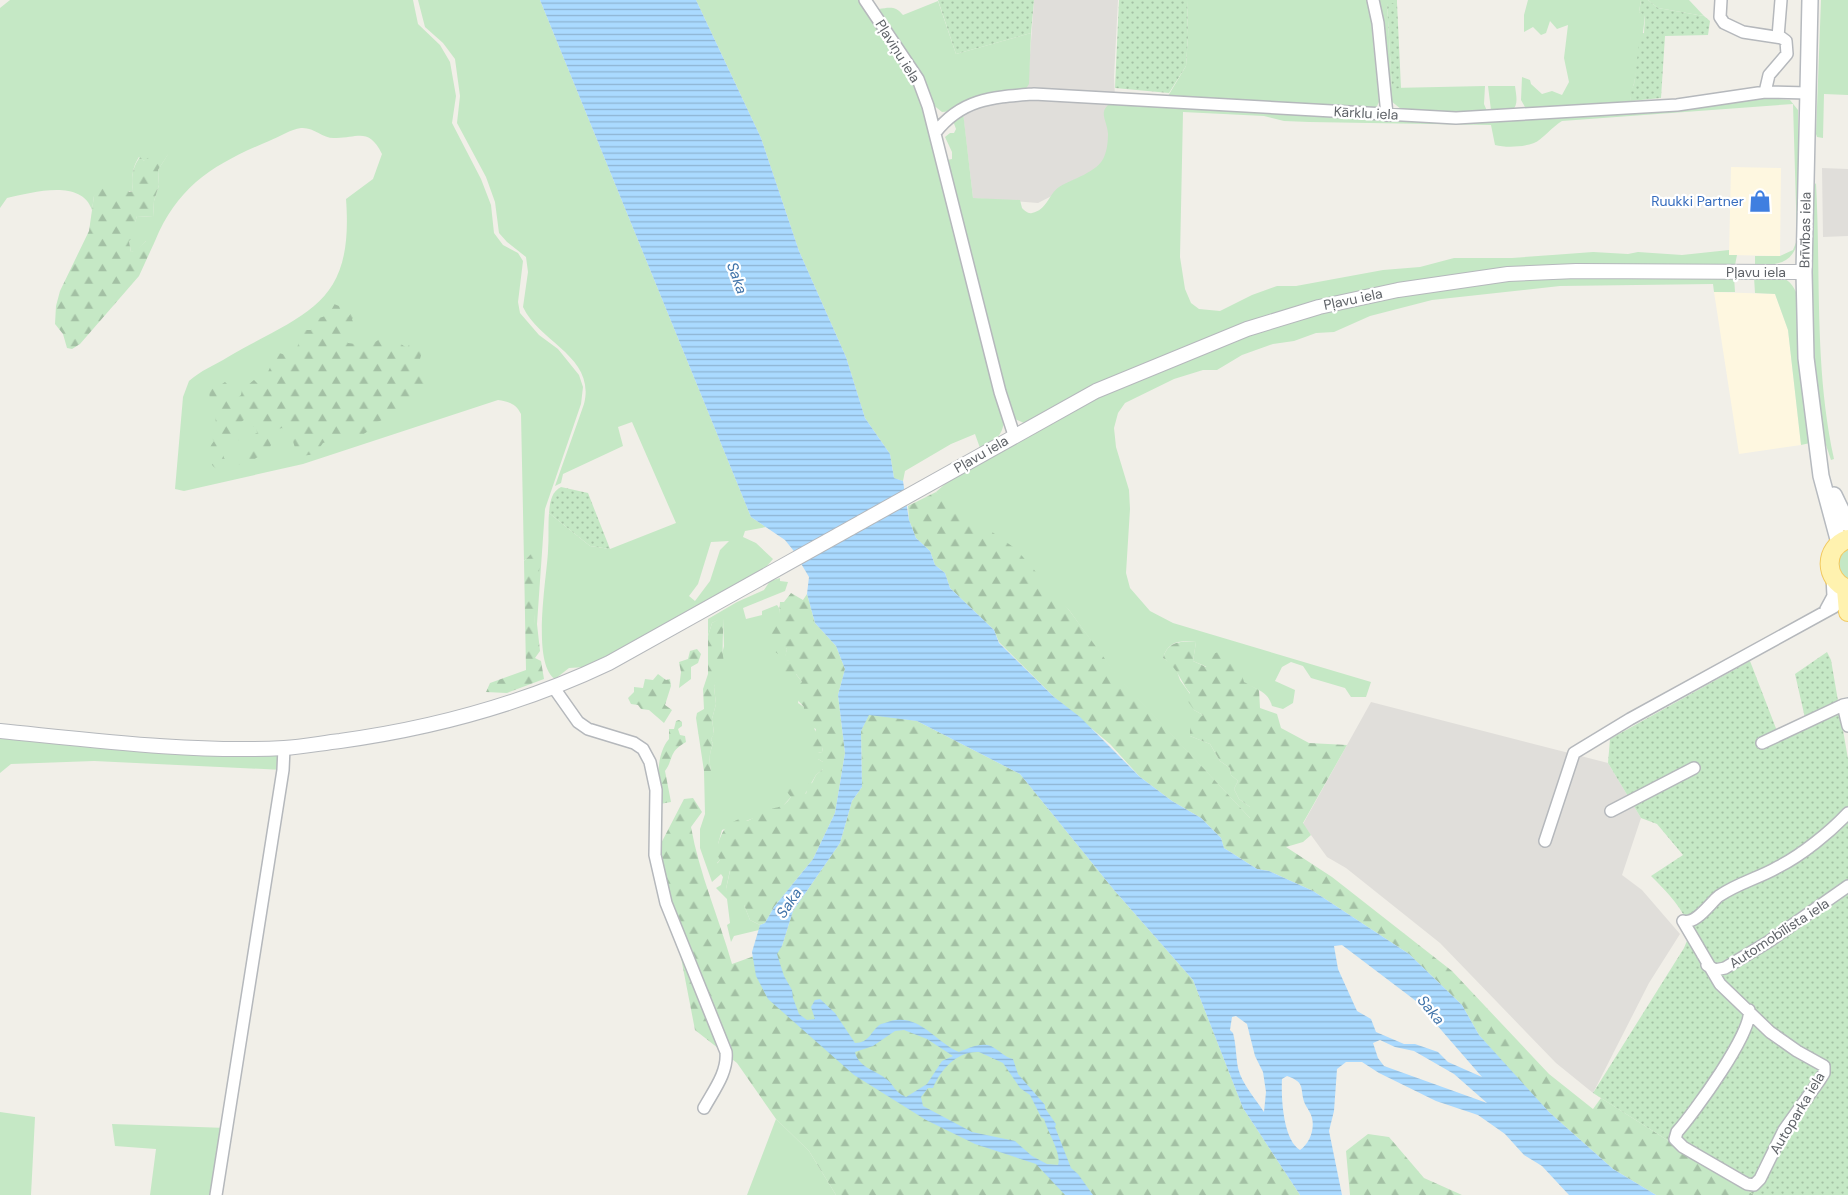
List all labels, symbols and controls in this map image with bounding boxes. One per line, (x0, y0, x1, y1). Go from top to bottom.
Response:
street label: Pļaviņu iela (872, 16, 924, 86)
street label: Kārklu iela (1333, 102, 1399, 124)
shop icon: Ruukki Partner (1747, 188, 1773, 214)
place label: Ruukki Partner (1651, 192, 1744, 210)
street label: Brīvības iela (1795, 192, 1815, 268)
water label: Saka (722, 259, 752, 297)
street label: Pļavu iela (1726, 263, 1786, 281)
street label: Pļavu iela (1322, 284, 1384, 314)
street label: Pļavu iela (951, 431, 1011, 477)
water label: Saka (772, 884, 806, 922)
street label: Automobīlista iela (1726, 894, 1832, 972)
water label: Saka (1413, 991, 1449, 1029)
street label: Autoparka iela (1765, 1069, 1829, 1157)

